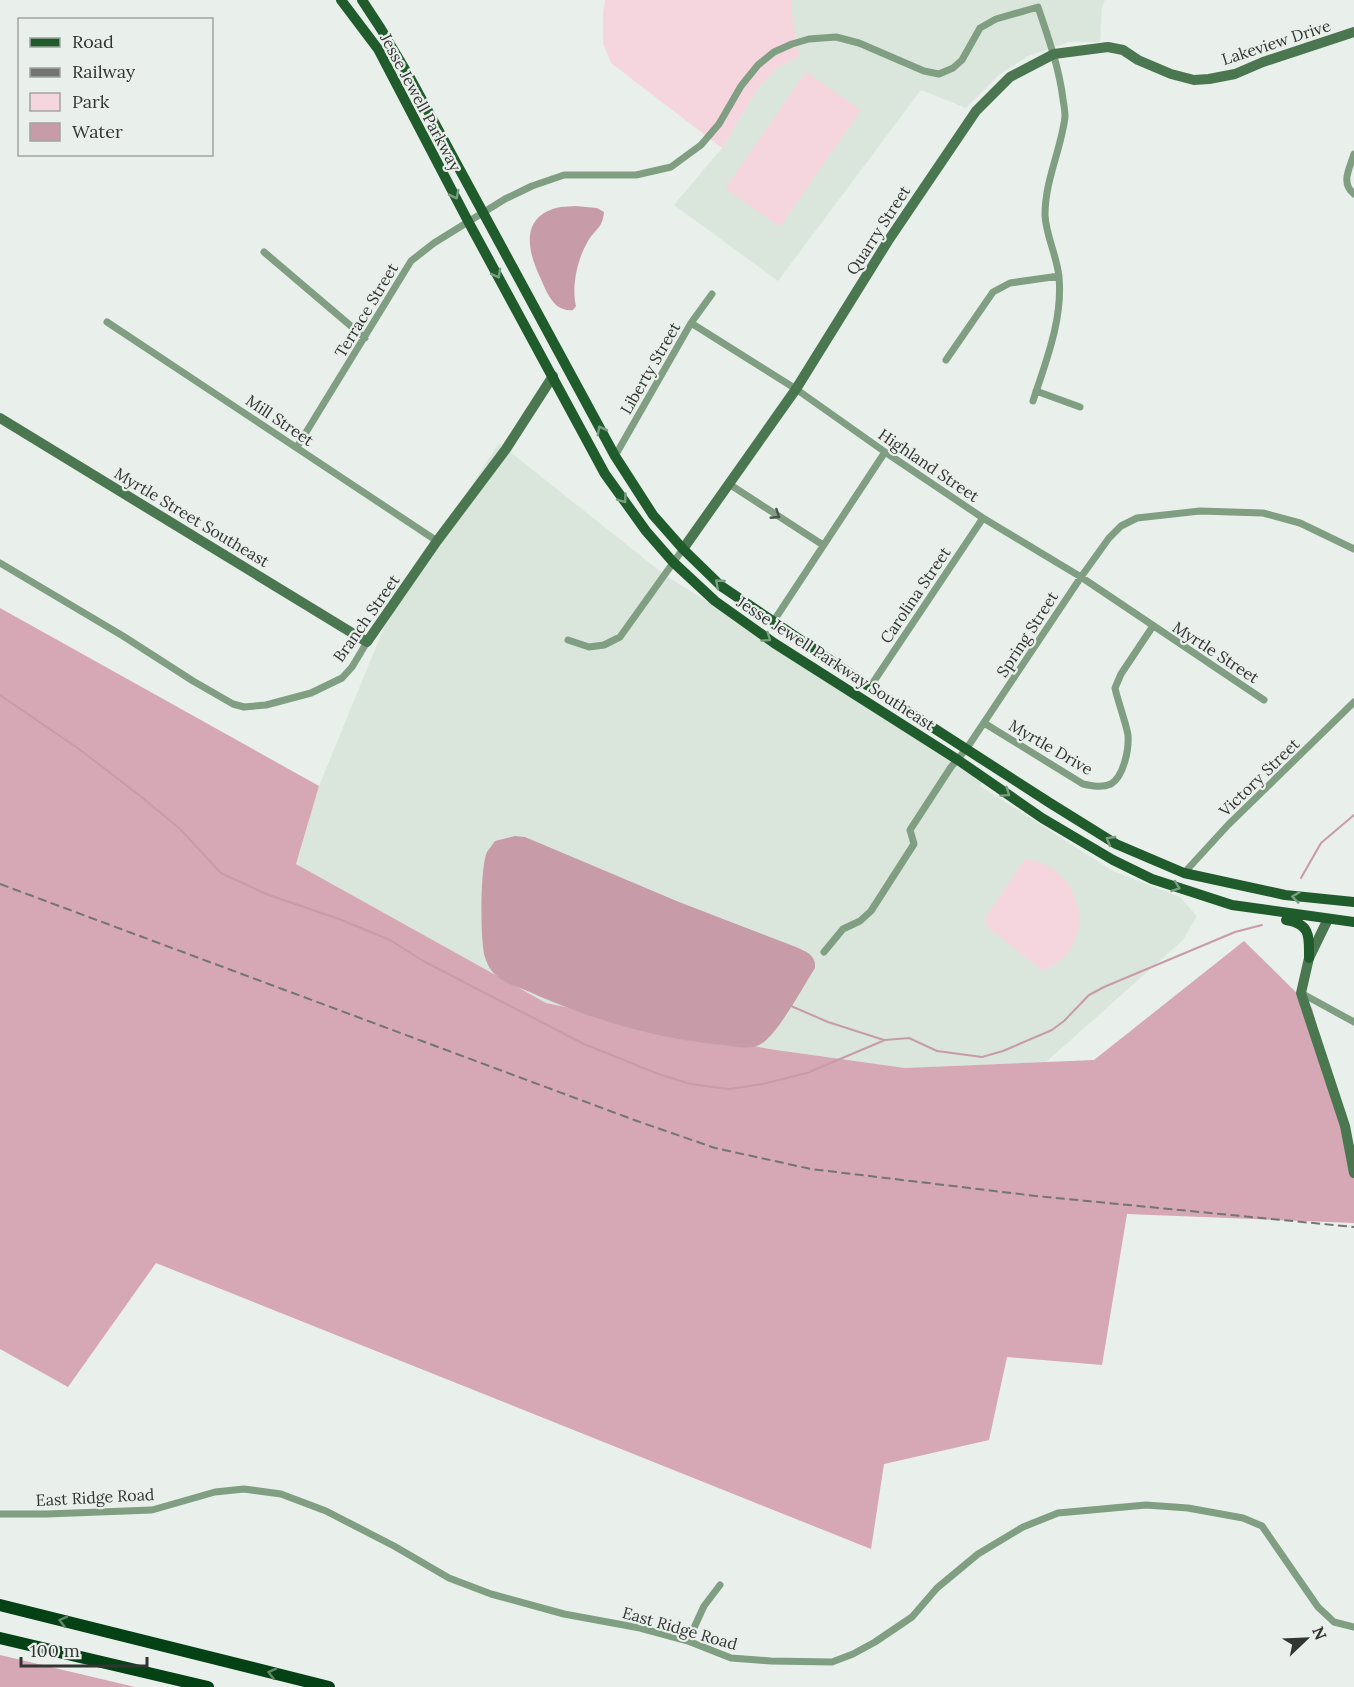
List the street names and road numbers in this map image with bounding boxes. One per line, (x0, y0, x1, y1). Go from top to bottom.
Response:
street label: Lakeview Drive (1219, 15, 1333, 69)
street label: Jesse Jewell Parkway (376, 29, 466, 175)
street label: Quarry Street (842, 181, 915, 279)
street label: Terrace Street (330, 258, 402, 361)
street label: Liberty Street (616, 318, 685, 418)
street label: Mill Street (242, 390, 318, 450)
street label: Highland Street (875, 424, 984, 506)
street label: Myrtle Street Southeast (111, 463, 274, 572)
street label: Carolina Street (875, 542, 955, 647)
street label: Branch Street (328, 570, 404, 666)
street label: Spring Street (992, 587, 1063, 681)
street label: Jesse Jewell Parkway Southeast (733, 591, 939, 735)
street label: Myrtle Street (1169, 617, 1264, 688)
street label: Myrtle Drive (1006, 715, 1097, 779)
street label: Victory Street (1214, 733, 1304, 821)
street label: East Ridge Road (35, 1484, 155, 1510)
street label: East Ridge Road (620, 1602, 740, 1654)

